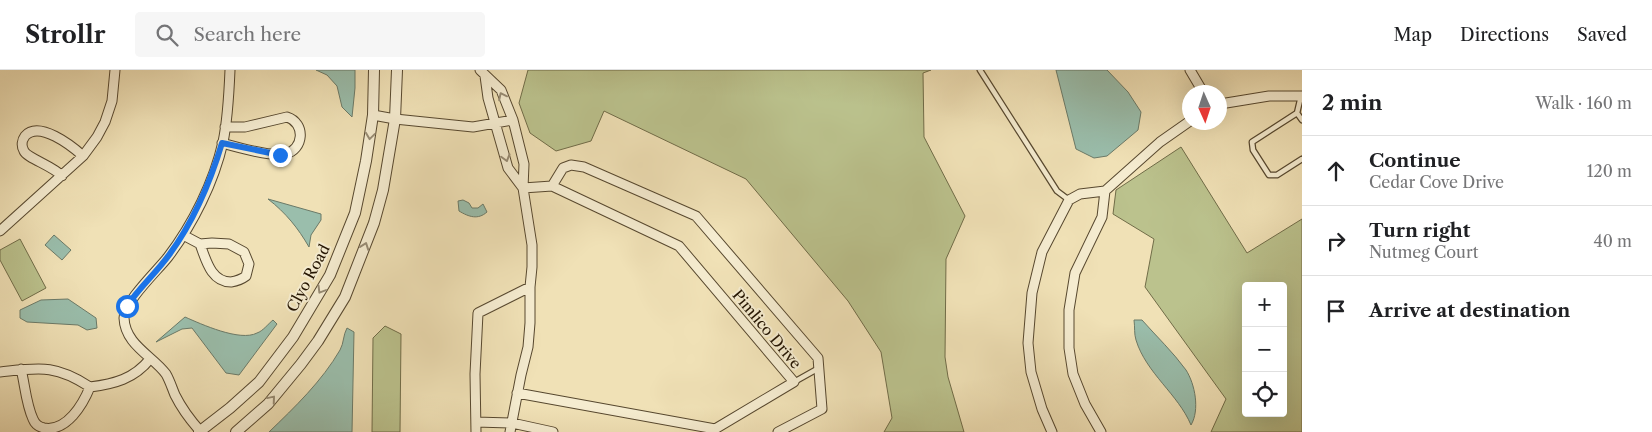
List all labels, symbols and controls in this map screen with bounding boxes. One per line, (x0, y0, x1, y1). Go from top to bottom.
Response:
search box (135, 12, 485, 57)
text: Strollr (25, 20, 105, 49)
icon: search (153, 21, 181, 49)
text: Search here (193, 23, 301, 46)
text: Map (1393, 24, 1432, 46)
text: Directions (1460, 24, 1549, 46)
text: Saved (1577, 24, 1627, 46)
north arrow (1182, 85, 1227, 130)
text: 2 min (1322, 90, 1382, 115)
one-way arrow (499, 92, 509, 101)
text: Walk · 160 m (1535, 93, 1632, 113)
one-way arrow (365, 132, 376, 140)
route end (269, 144, 292, 167)
text: Continue (1369, 149, 1461, 172)
one-way arrow (500, 153, 510, 161)
icon: ahead (1322, 157, 1350, 185)
text: 120 m (1587, 161, 1632, 181)
text: Cedar Cove Drive (1369, 172, 1504, 192)
text: Turn right (1369, 219, 1470, 242)
icon: right (1322, 227, 1350, 255)
text: 40 m (1593, 231, 1632, 251)
street label: Clyo Road (282, 241, 334, 315)
text: Nutmeg Court (1369, 242, 1478, 262)
one-way arrow (359, 243, 369, 251)
map controls (1242, 282, 1287, 417)
button: + (1242, 282, 1287, 327)
one-way arrow (318, 284, 328, 293)
street label: Pimlico Drive (728, 286, 806, 372)
route start (116, 295, 139, 318)
icon: arrive (1322, 297, 1350, 325)
text: Arrive at destination (1369, 299, 1570, 322)
button: − (1242, 327, 1287, 372)
button: locate (1242, 372, 1287, 417)
one-way arrow (266, 395, 275, 404)

